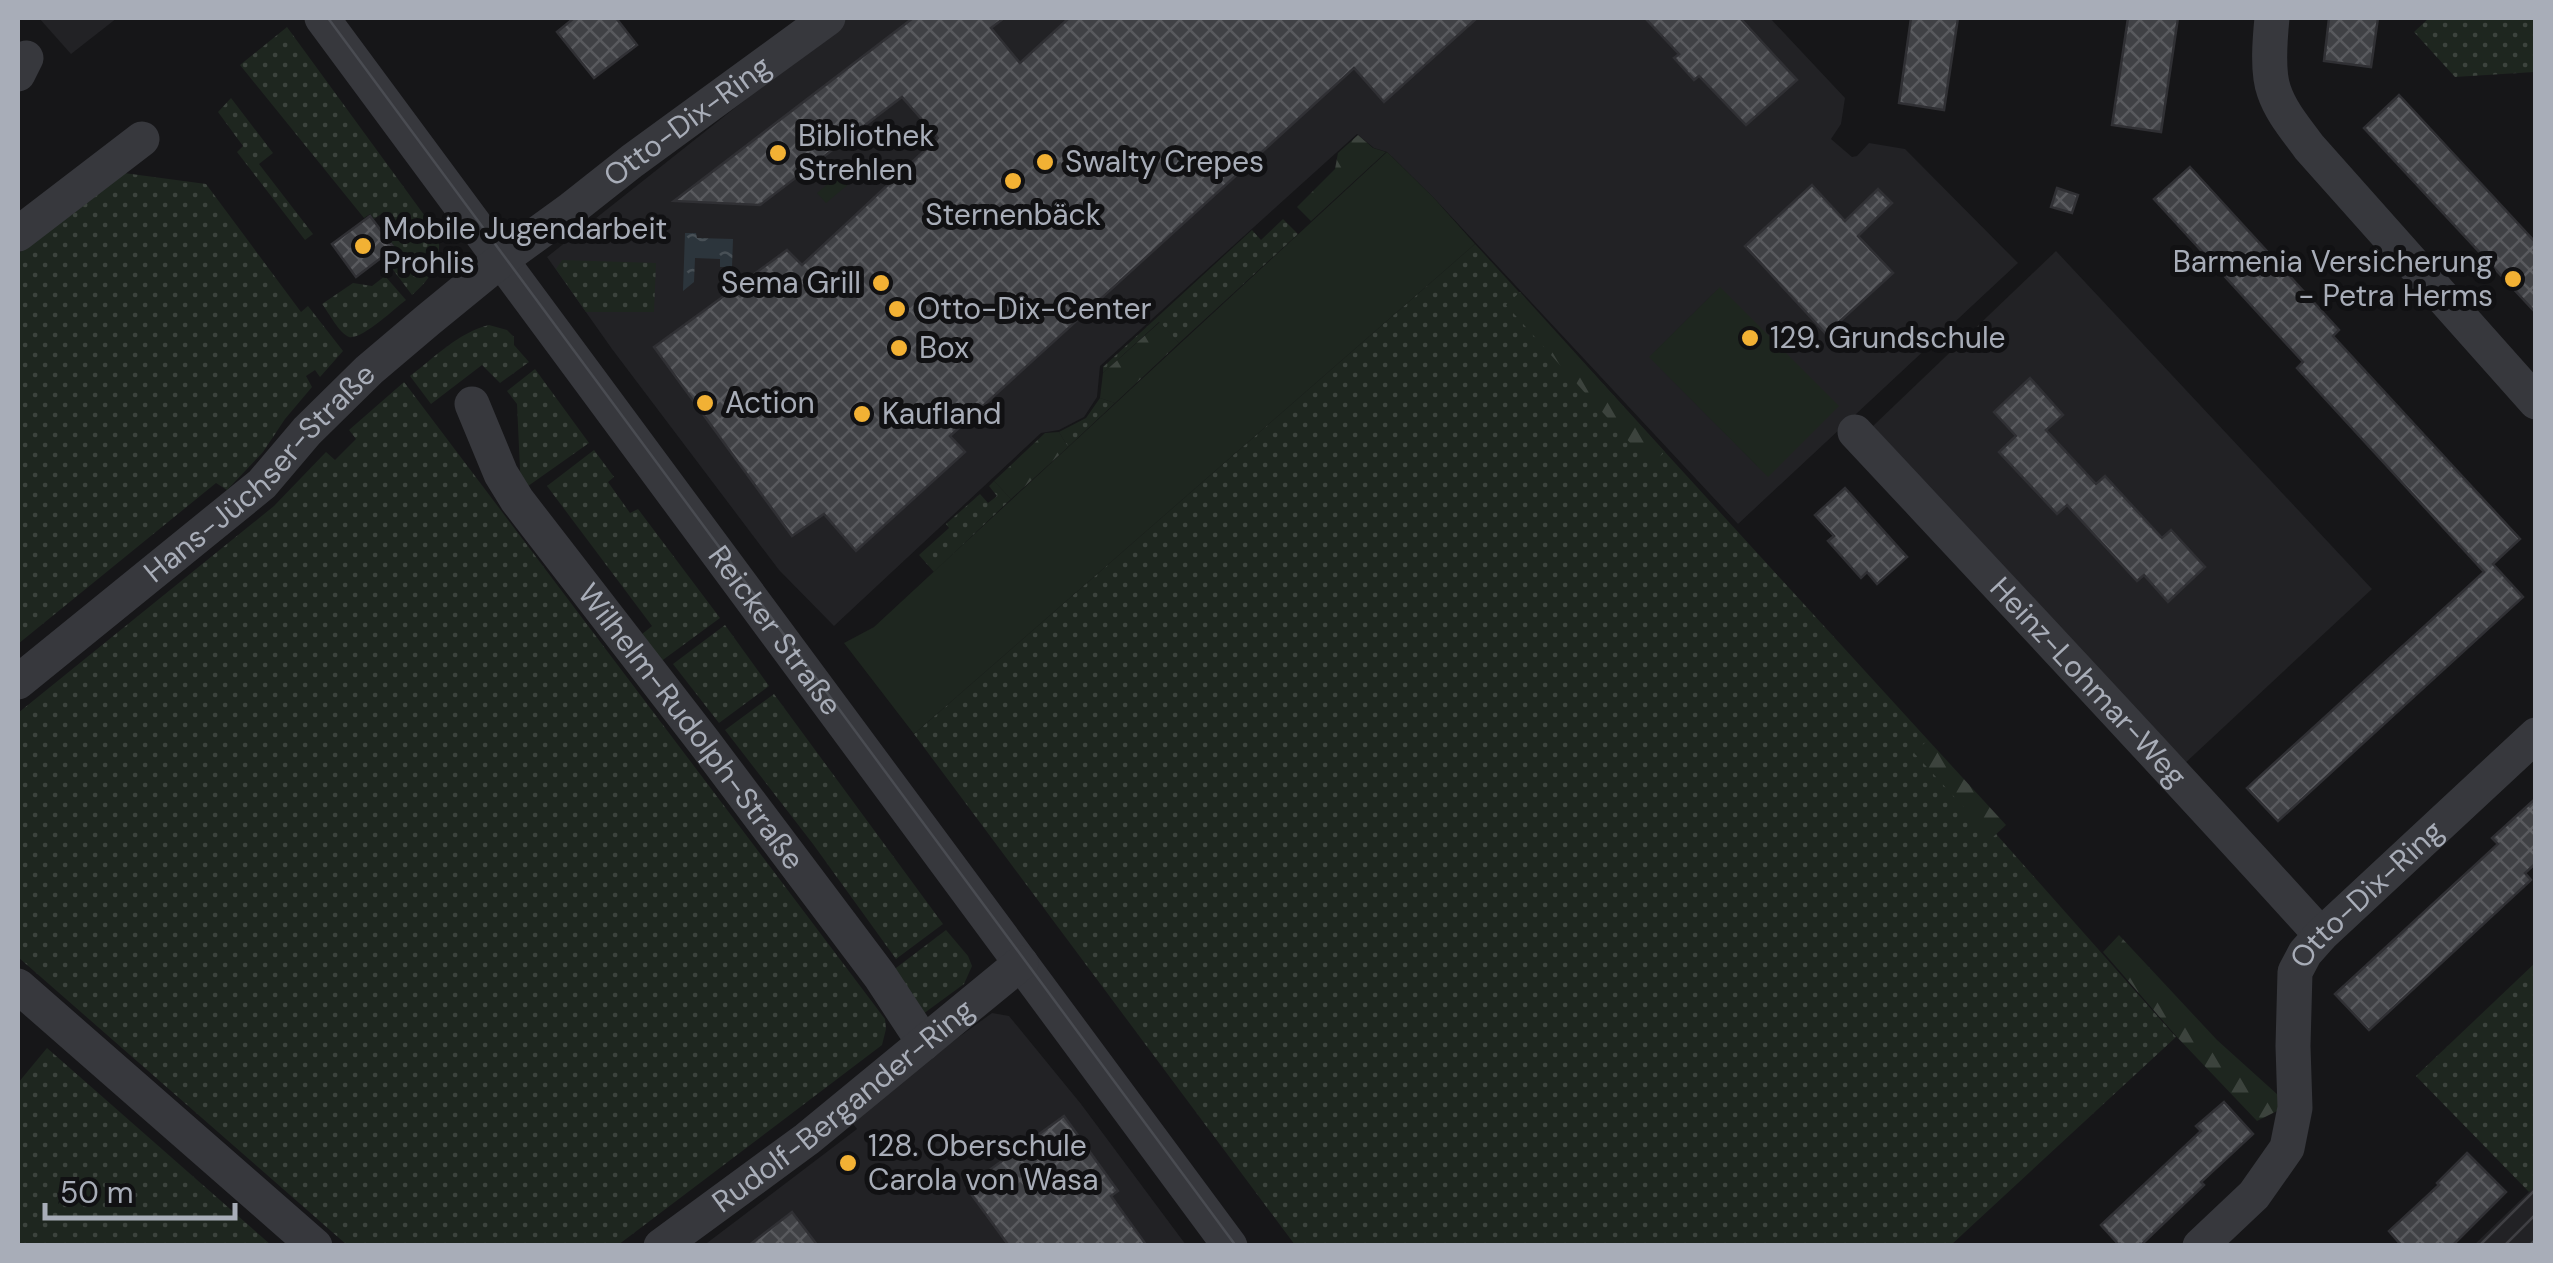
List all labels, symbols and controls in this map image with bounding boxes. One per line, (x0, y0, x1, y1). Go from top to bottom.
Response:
street label: Otto-Dix-Ring (595, 46, 778, 195)
place label: Bibliothek Strehlen (798, 116, 934, 189)
marker: Bibliothek Strehlen (767, 142, 789, 164)
place label: Swalty Crepes (1065, 142, 1264, 181)
marker: Swalty Crepes (1034, 151, 1056, 173)
marker: Sternenbäck (1002, 170, 1024, 192)
place label: Sternenbäck (925, 195, 1101, 234)
place label: Mobile Jugendarbeit Prohlis (383, 209, 667, 282)
marker: Mobile Jugendarbeit Prohlis (352, 235, 374, 257)
place label: Barmenia Versicherung - Petra Herms (2173, 242, 2493, 315)
place label: Sema Grill (721, 263, 861, 302)
marker: Barmenia Versicherung - Petra Herms (2502, 268, 2524, 290)
marker: Sema Grill (870, 272, 892, 294)
place label: Otto-Dix-Center (917, 289, 1152, 328)
marker: Otto-Dix-Center (886, 298, 908, 320)
place label: 129. Grundschule (1770, 318, 2006, 357)
marker: 129. Grundschule (1739, 327, 1761, 349)
place label: Box (919, 328, 969, 367)
marker: Box (888, 337, 910, 359)
street label: Hans-Jüchser-Straße (136, 355, 383, 591)
place label: Action (725, 383, 815, 422)
marker: Action (694, 392, 716, 414)
place label: Kaufland (882, 394, 1002, 433)
marker: Kaufland (851, 403, 873, 425)
street label: Reicker Straße (700, 538, 851, 723)
street label: Heinz-Lohmar-Weg (1982, 569, 2196, 795)
street label: Wilhelm-Rudolph-Straße (569, 575, 813, 877)
street label: Otto-Dix-Ring (2281, 811, 2451, 974)
street label: Rudolf-Bergander-Ring (704, 990, 982, 1221)
place label: 128. Oberschule Carola von Wasa (868, 1126, 1098, 1199)
marker: 128. Oberschule Carola von Wasa (837, 1152, 859, 1174)
scale bar (45, 1158, 235, 1220)
text: 50 m (60, 1173, 134, 1212)

